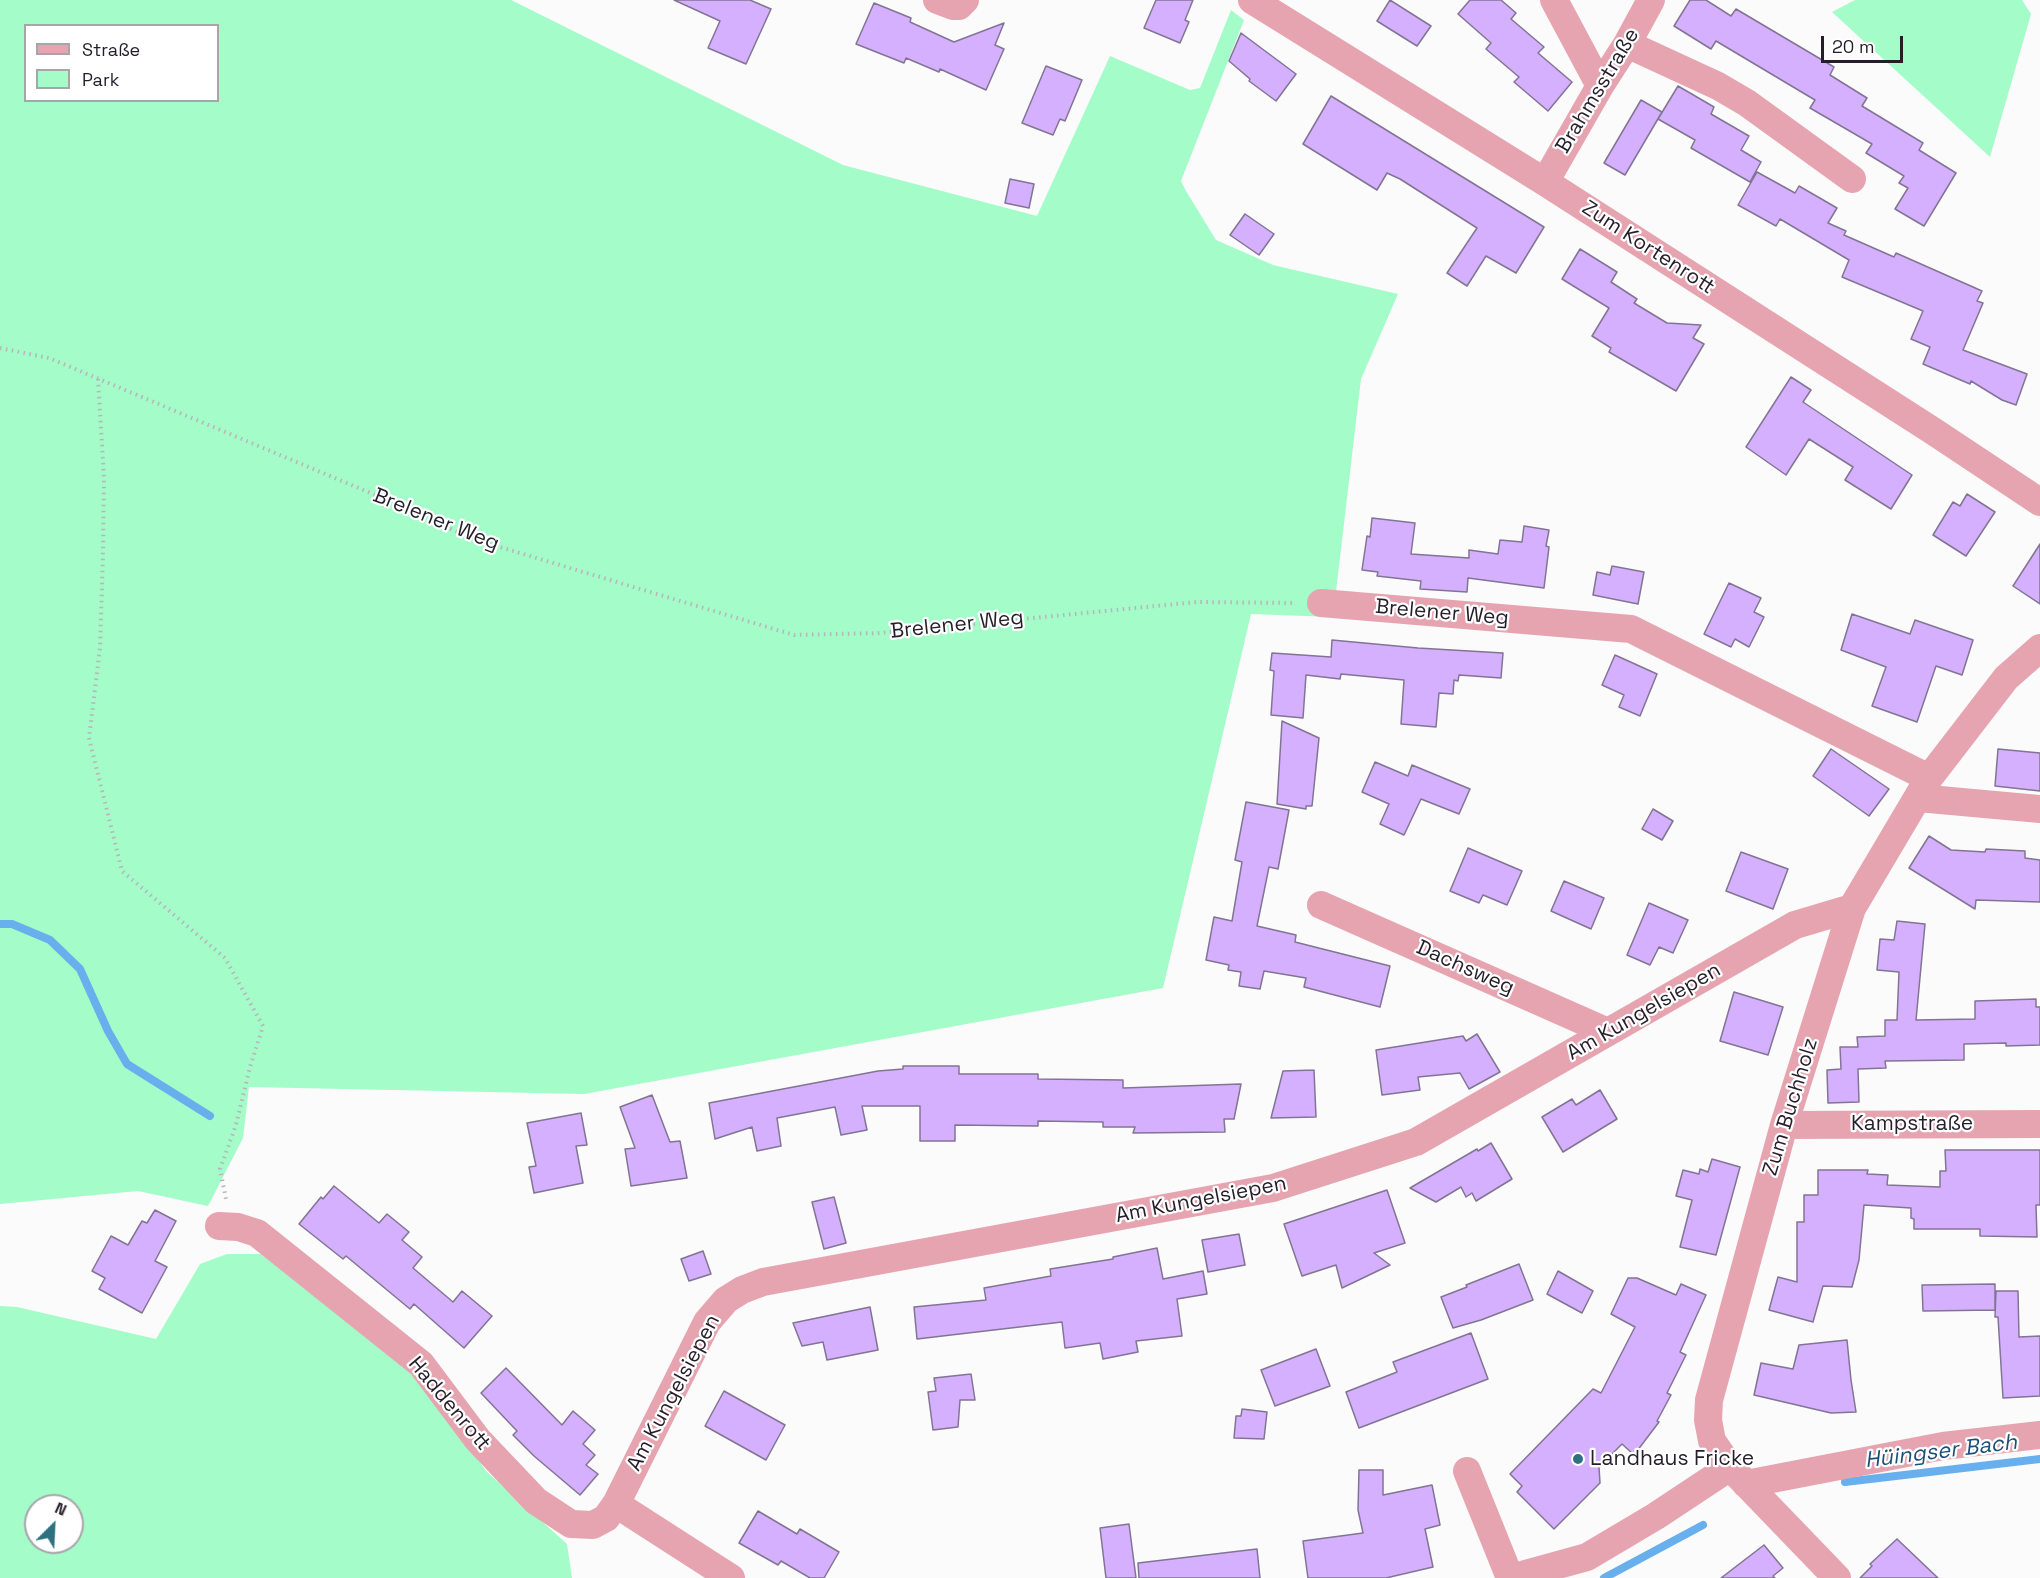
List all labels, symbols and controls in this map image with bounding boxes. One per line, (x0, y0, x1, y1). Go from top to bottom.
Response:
legend (24, 24, 219, 102)
street label: Brahmsstraße (1551, 24, 1645, 158)
scale bar (1824, 24, 1906, 62)
text: 20 m (1832, 35, 1875, 58)
text: Straße (82, 38, 140, 61)
text: Park (82, 68, 119, 91)
street label: Zum Kortenrott (1577, 196, 1719, 300)
street label: Brelener Weg (369, 483, 503, 557)
street label: Brelener Weg (1374, 595, 1510, 631)
street label: Brelener Weg (889, 605, 1025, 645)
street label: Dachsweg (1412, 935, 1518, 1001)
street label: Am Kungelsiepen (1563, 958, 1725, 1066)
street label: Zum Buchholz (1758, 1035, 1824, 1179)
street label: Kampstraße (1851, 1111, 1973, 1137)
street label: Am Kungelsiepen (1113, 1171, 1289, 1229)
street label: Am Kungelsiepen (622, 1310, 726, 1476)
street label: Haddenrott (402, 1352, 496, 1456)
water label: Hüingser Bach (1863, 1430, 2019, 1474)
place label: Landhaus Fricke (1590, 1446, 1754, 1472)
marker: Landhaus Fricke (1571, 1452, 1585, 1466)
north arrow (24, 1494, 84, 1554)
text: N (52, 1497, 70, 1521)

